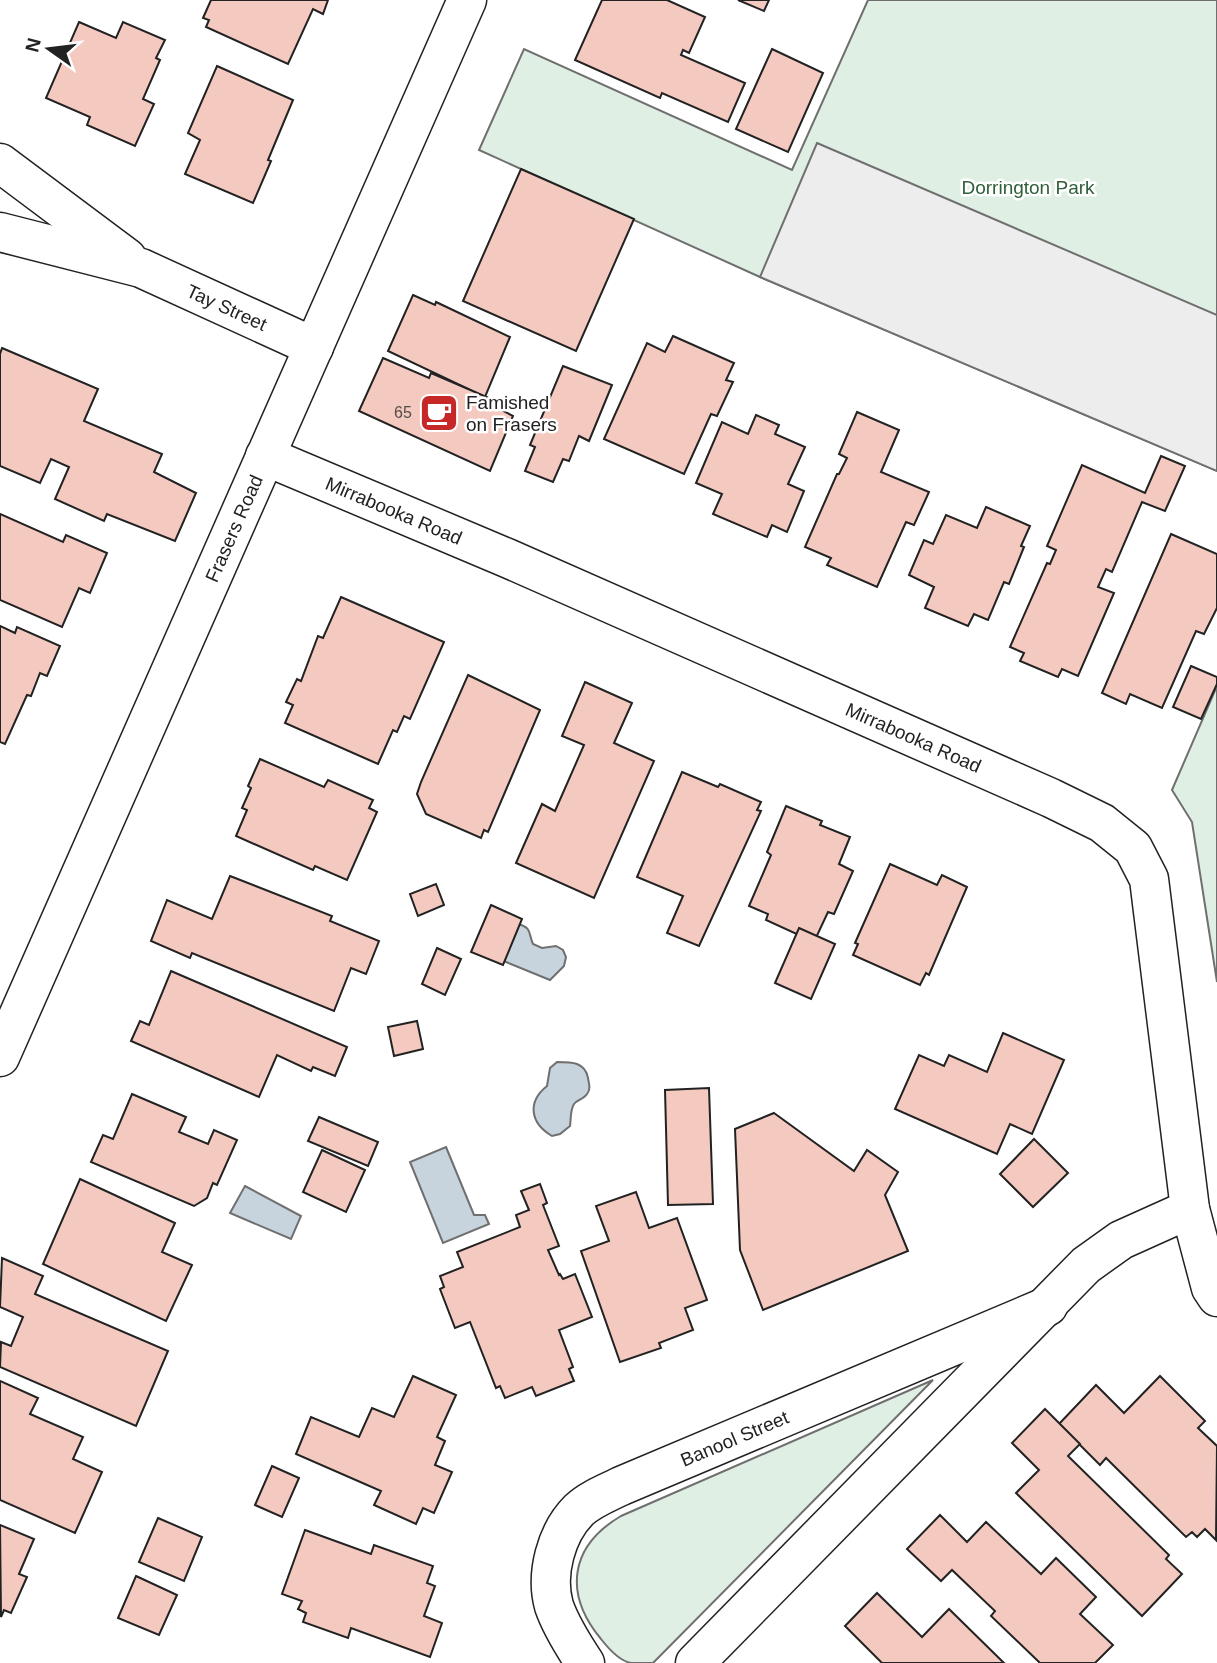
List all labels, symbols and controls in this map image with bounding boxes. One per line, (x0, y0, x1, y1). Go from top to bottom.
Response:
north arrow (14, 14, 84, 84)
text: N (21, 36, 45, 54)
park label: Dorrington Park (961, 177, 1095, 198)
street label: Tay Street (183, 280, 271, 335)
cafe icon: Famished on Frasers (418, 392, 460, 434)
place label: Famished on Frasers (466, 392, 557, 435)
house number: 65 (394, 404, 412, 421)
street label: Frasers Road (201, 472, 267, 585)
street label: Mirrabooka Road (323, 473, 465, 549)
street label: Mirrabooka Road (842, 699, 984, 777)
street label: Banool Street (677, 1406, 792, 1471)

